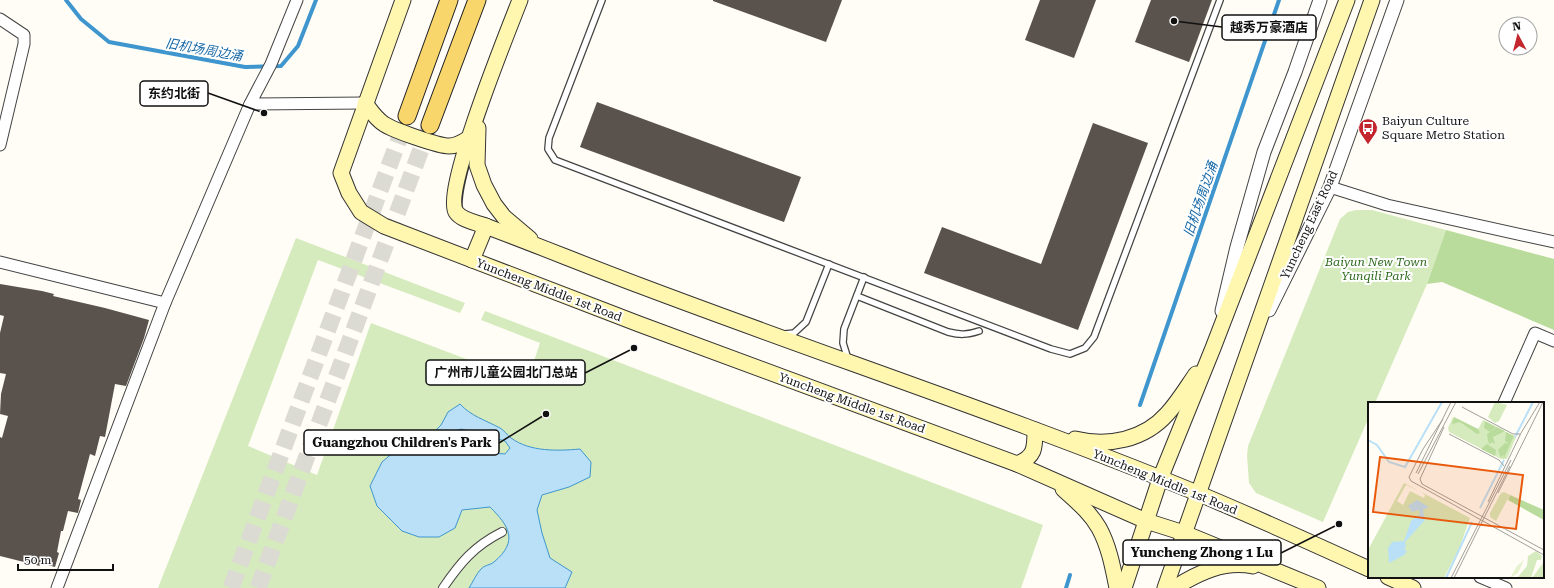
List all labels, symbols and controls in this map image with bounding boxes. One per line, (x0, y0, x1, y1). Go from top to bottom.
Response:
callout: 越秀万豪酒店 (1222, 15, 1316, 40)
north arrow (1498, 16, 1538, 56)
text: 越秀万豪酒店 (1230, 20, 1308, 35)
text: N (1512, 20, 1522, 34)
water label: 旧机场周边涌 (164, 35, 246, 64)
callout: 东约北街 (140, 81, 208, 106)
text: 东约北街 (148, 86, 200, 101)
place label: Baiyun Culture Square Metro Station (1382, 114, 1505, 142)
bus stop icon: Baiyun Culture Square Metro Station (1357, 117, 1379, 145)
water label: 旧机场周边涌 (1181, 158, 1221, 238)
street label: Yuncheng East Road (1278, 168, 1340, 282)
park label: Baiyun New Town Yunqili Park (1324, 255, 1427, 283)
street label: Yuncheng Middle 1st Road (474, 256, 624, 324)
callout: 广州市儿童公园北门总站 (426, 360, 585, 385)
text: 广州市儿童公园北门总站 (434, 365, 578, 380)
street label: Yuncheng Middle 1st Road (777, 370, 927, 436)
inset map (1368, 402, 1544, 578)
callout: Guangzhou Children's Park (304, 430, 499, 455)
text: Guangzhou Children's Park (312, 435, 492, 450)
street label: Yuncheng Middle 1st Road (1091, 447, 1240, 518)
callout: Yuncheng Zhong 1 Lu (1123, 540, 1281, 565)
text: Yuncheng Zhong 1 Lu (1131, 545, 1274, 560)
scale bar (18, 546, 113, 572)
text: 50 m (24, 553, 51, 567)

